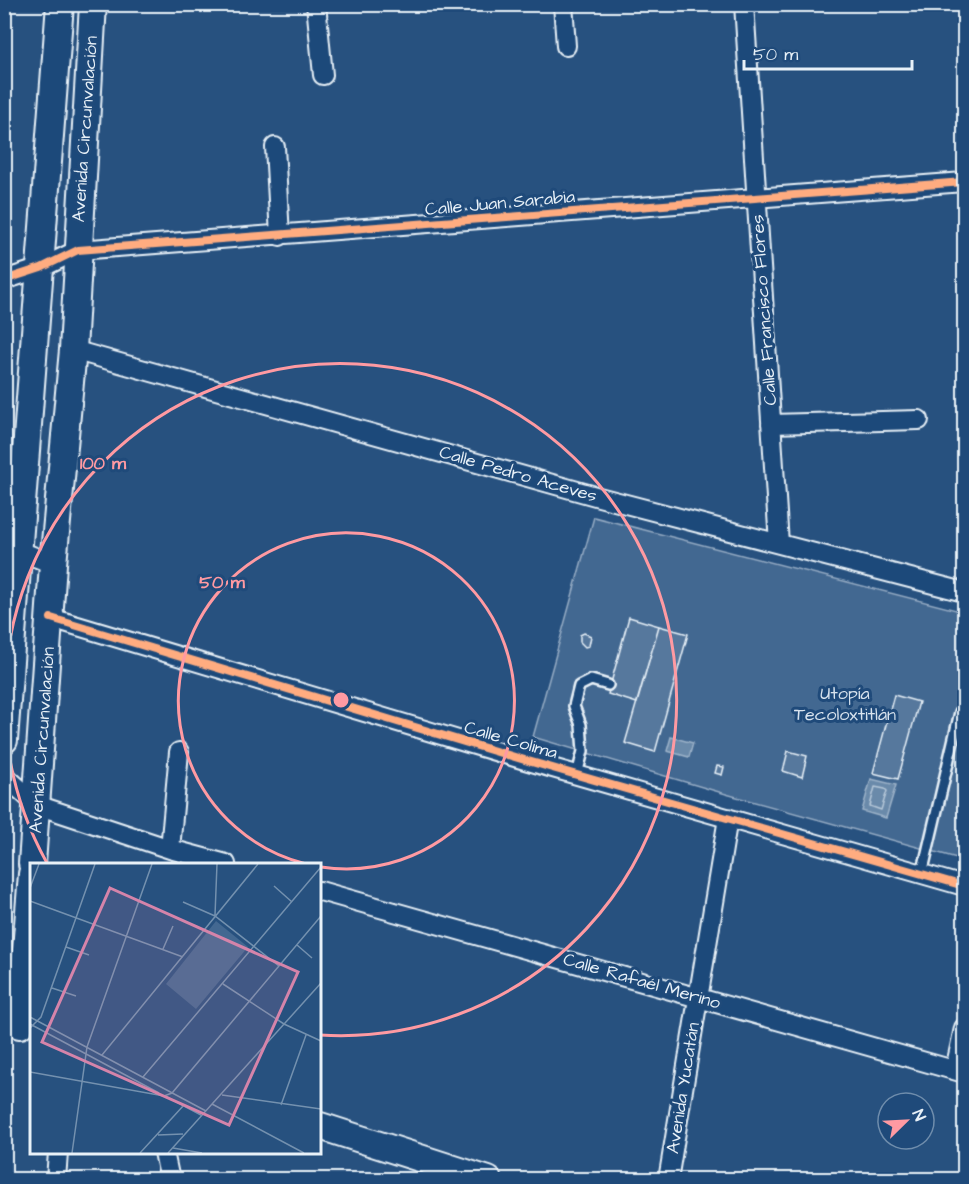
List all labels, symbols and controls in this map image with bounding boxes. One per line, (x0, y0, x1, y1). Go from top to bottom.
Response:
scale bar (744, 33, 912, 71)
street label: Avenida Circunvalación (66, 35, 104, 223)
text: 50 m (753, 42, 798, 67)
street label: Calle Juan Sarabia (424, 184, 576, 222)
street label: Calle Francisco Flores (745, 214, 783, 406)
street label: Calle Pedro Aceves (436, 440, 600, 508)
text: 100 m (80, 451, 127, 476)
text: 50 m (199, 570, 246, 595)
street label: Avenida Circunvalación (23, 646, 61, 834)
park label: Utopía Tecoloxtitlán (794, 681, 896, 727)
centre of rings (331, 690, 351, 710)
street label: Calle Colima (461, 715, 561, 765)
inset map (30, 863, 321, 1154)
street label: Calle Rafaél Merino (560, 947, 724, 1015)
street label: Avenida Yucatán (660, 1021, 706, 1155)
north arrow (876, 1091, 936, 1151)
text: N (907, 1106, 931, 1124)

